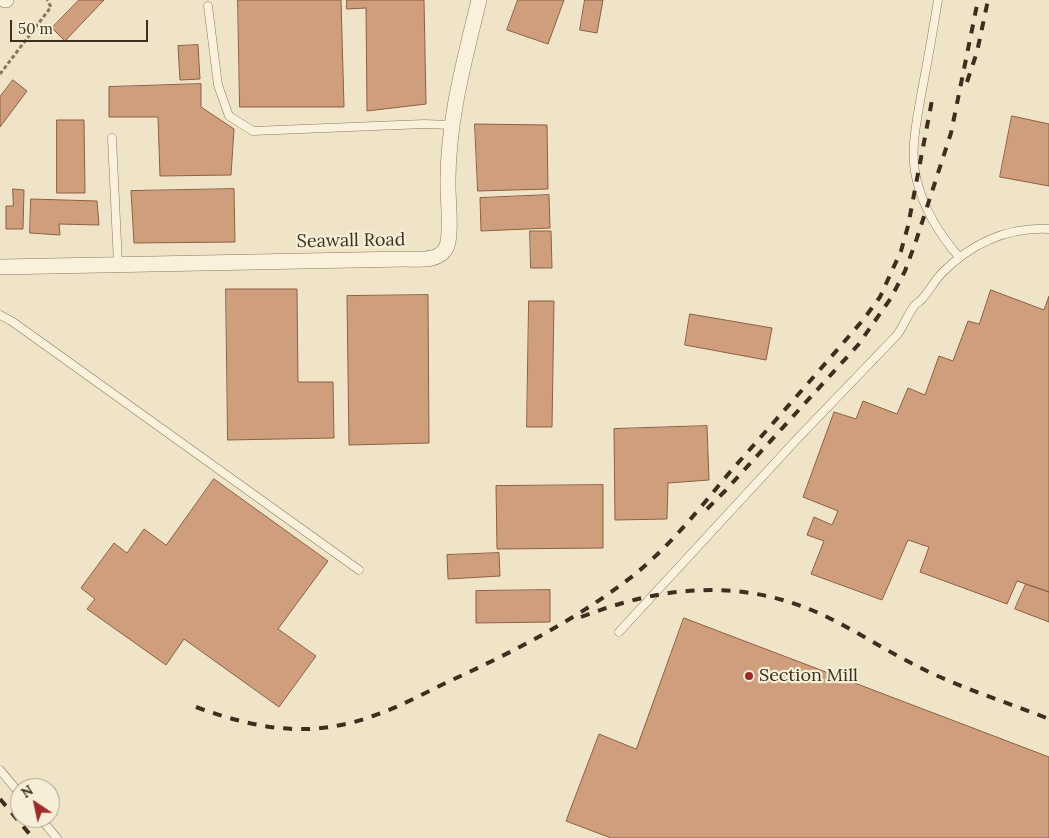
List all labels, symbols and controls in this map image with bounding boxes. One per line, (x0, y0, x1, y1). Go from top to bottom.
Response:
scale bar (12, 10, 150, 42)
text: 50 m (18, 19, 53, 38)
street label: Seawall Road (296, 229, 406, 253)
place label: Section Mill (759, 665, 858, 687)
marker: Section Mill (743, 670, 755, 682)
north arrow (10, 778, 60, 828)
text: N (18, 781, 37, 802)

